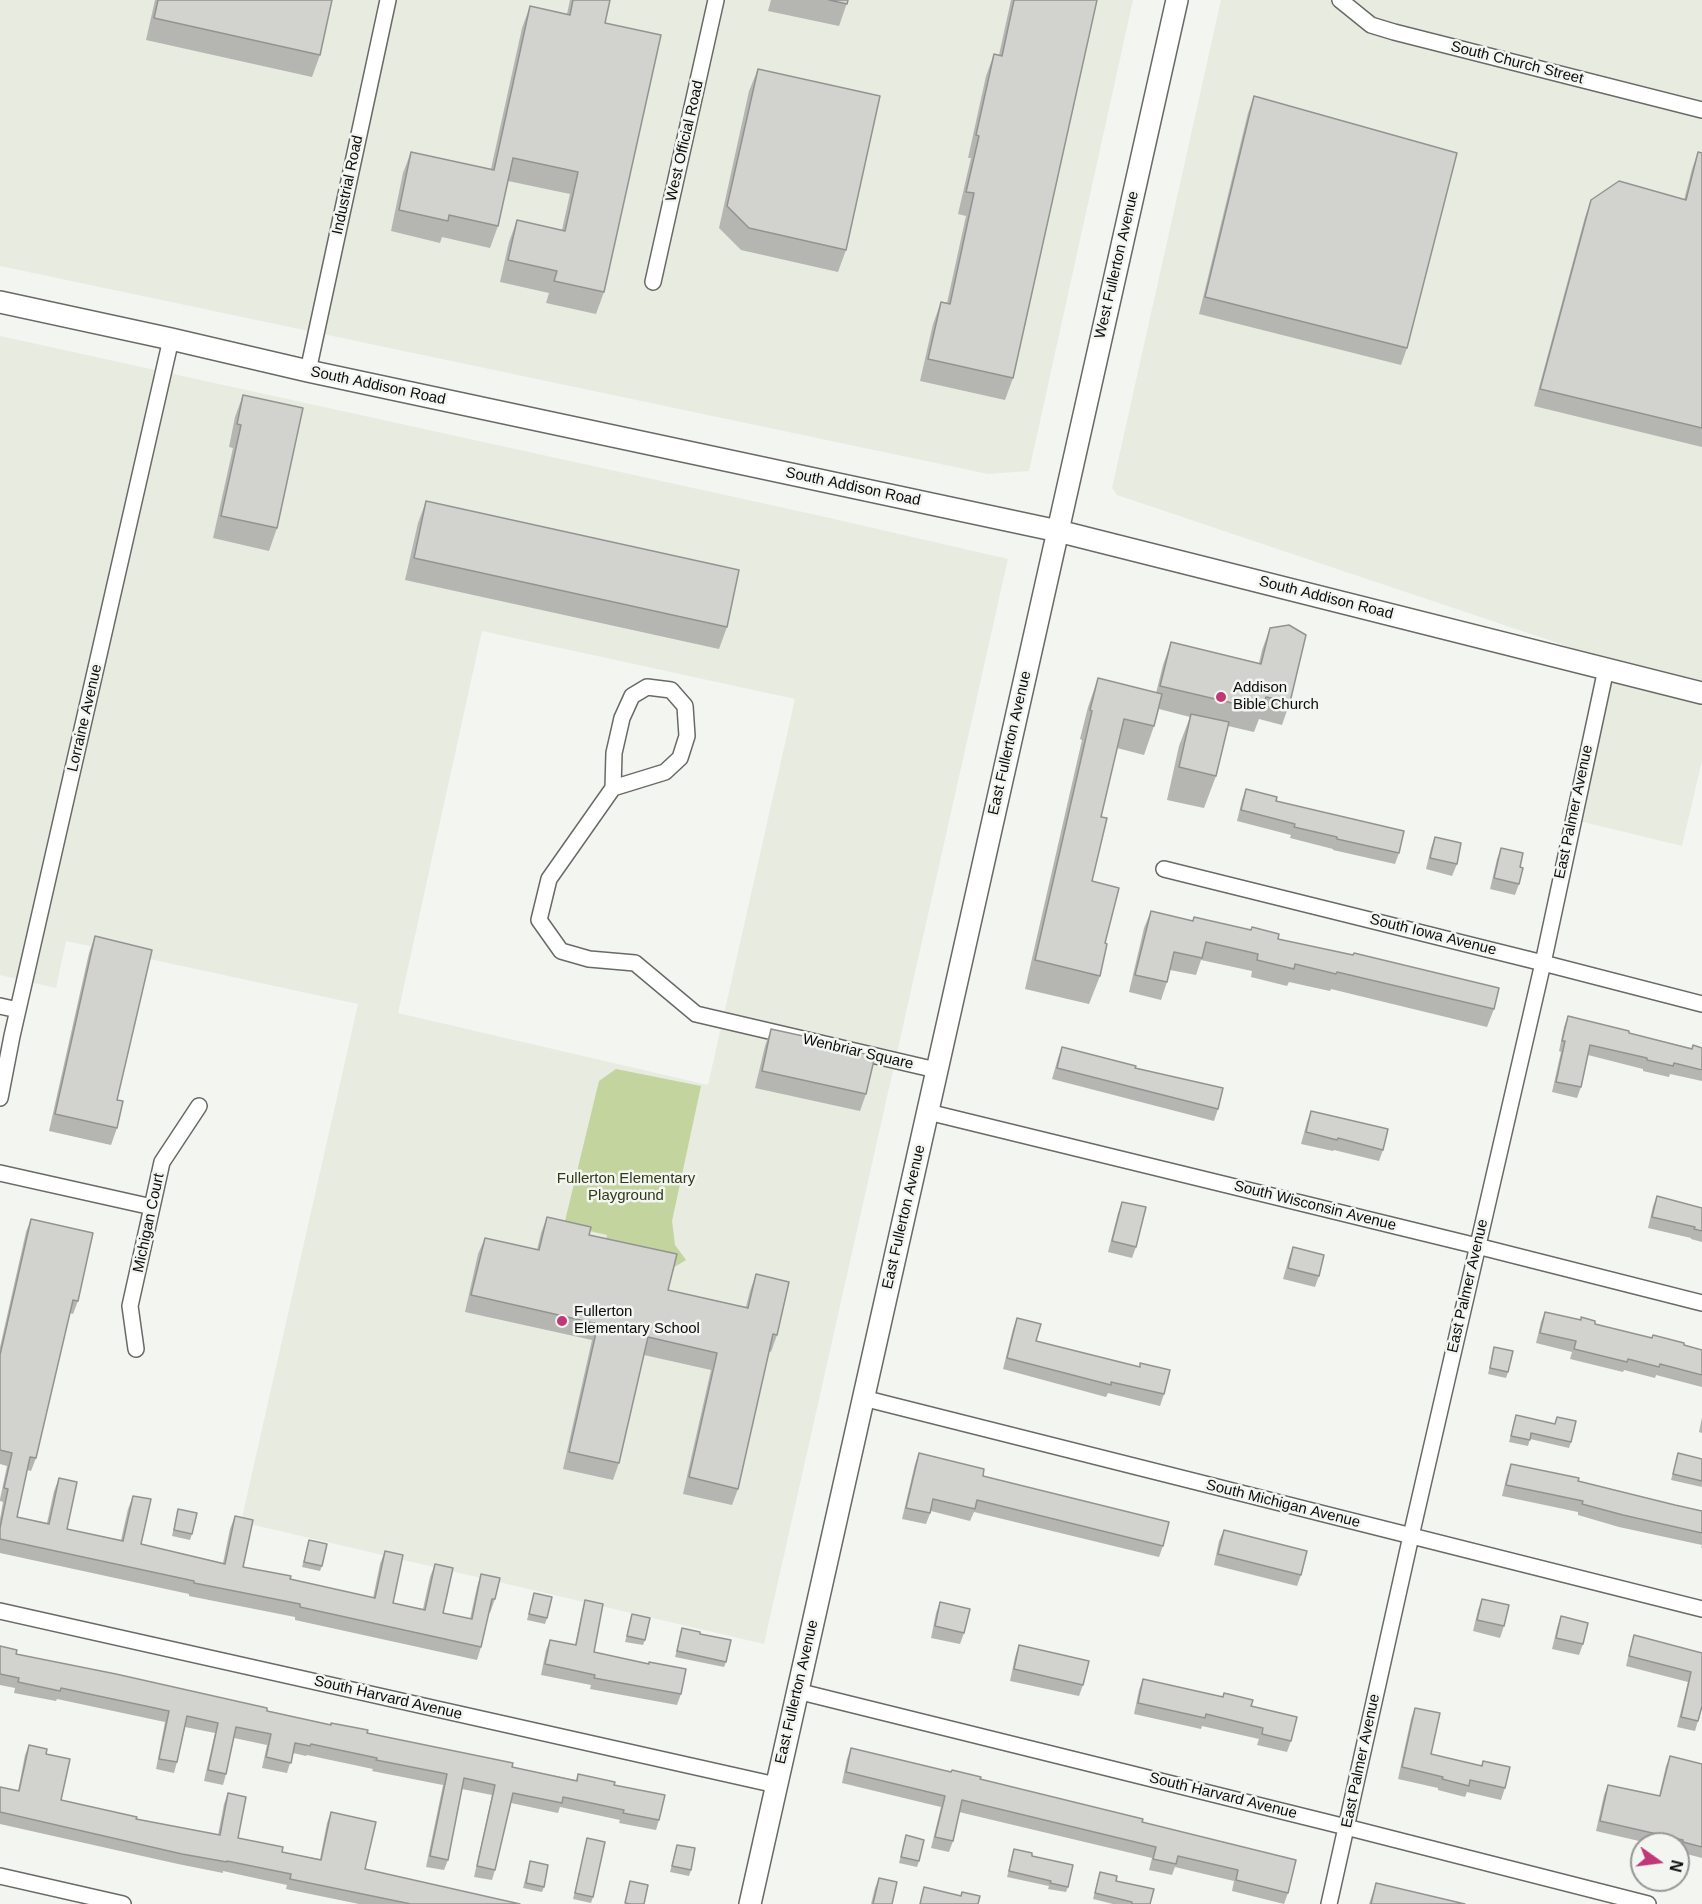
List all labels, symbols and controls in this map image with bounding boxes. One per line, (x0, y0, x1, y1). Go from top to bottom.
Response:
street label: South Church Street (1449, 38, 1585, 88)
street label: West Official Road (662, 79, 708, 203)
street label: Industrial Road (329, 134, 367, 236)
street label: West Fullerton Avenue (1091, 189, 1143, 341)
street label: South Addison Road (309, 363, 447, 409)
street label: South Addison Road (784, 464, 922, 510)
street label: South Addison Road (1257, 573, 1395, 623)
street label: Lorraine Avenue (64, 662, 106, 774)
street label: East Fullerton Avenue (985, 669, 1035, 817)
place label: Addison Bible Church (1233, 679, 1319, 714)
marker: Addison Bible Church (1214, 690, 1228, 704)
street label: East Palmer Avenue (1551, 743, 1597, 881)
street label: South Iowa Avenue (1368, 911, 1498, 959)
street label: Wenbriar Square (801, 1031, 915, 1073)
street label: East Fullerton Avenue (879, 1143, 929, 1291)
park label: Fullerton Elementary Playground (557, 1170, 695, 1205)
street label: Michigan Court (130, 1172, 168, 1274)
street label: South Wisconsin Avenue (1232, 1177, 1398, 1235)
street label: East Palmer Avenue (1444, 1217, 1492, 1355)
place label: Fullerton Elementary School (574, 1303, 700, 1338)
marker: Fullerton Elementary School (555, 1314, 569, 1328)
street label: South Michigan Avenue (1204, 1476, 1362, 1532)
street label: East Fullerton Avenue (772, 1618, 822, 1766)
street label: South Harvard Avenue (312, 1672, 464, 1724)
street label: East Palmer Avenue (1338, 1692, 1384, 1830)
street label: South Harvard Avenue (1147, 1769, 1299, 1823)
north arrow (1630, 1832, 1690, 1892)
text: N (1666, 1858, 1686, 1874)

